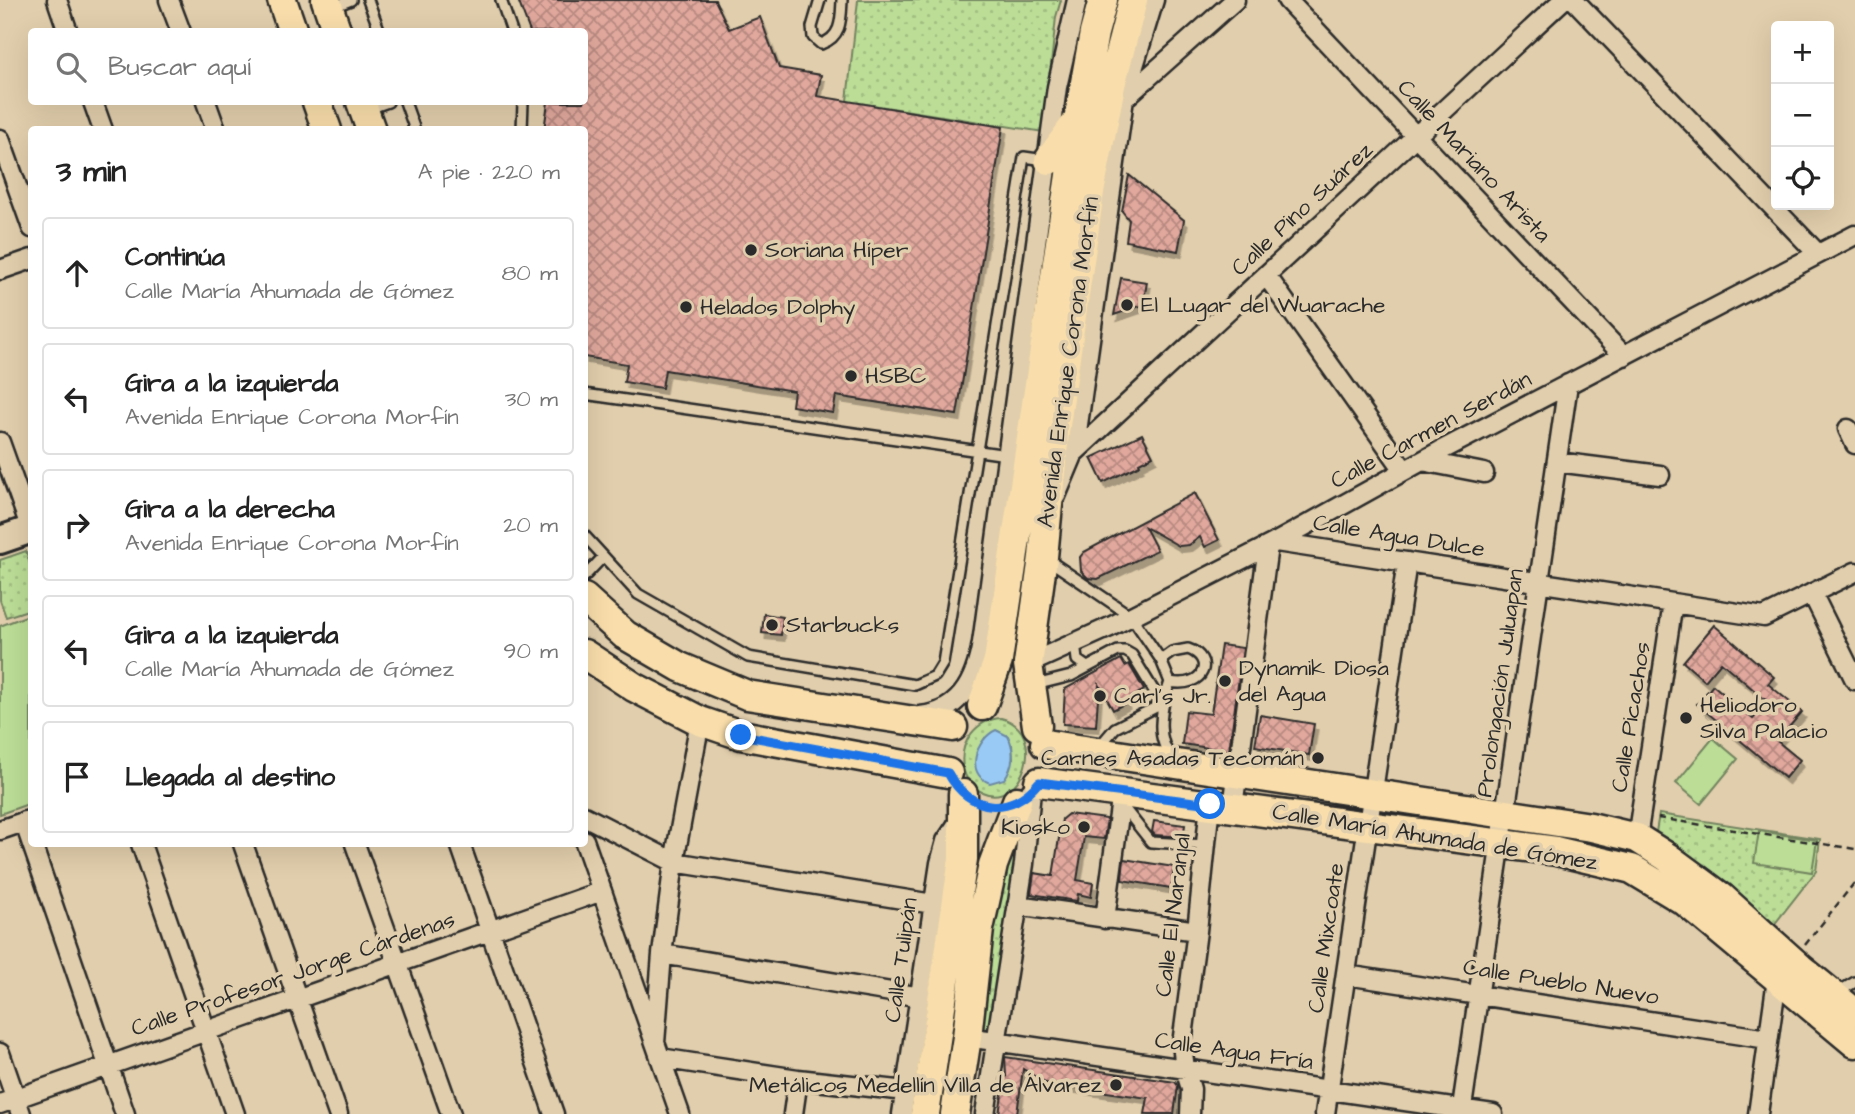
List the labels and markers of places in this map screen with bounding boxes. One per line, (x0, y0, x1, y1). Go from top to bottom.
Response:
place label: Soriana Híper (765, 234, 909, 266)
marker: Soriana Híper (743, 242, 759, 258)
place label: El Lugar del Wuarache (1141, 289, 1385, 322)
place label: Helados Dolphy (700, 291, 856, 324)
marker: El Lugar del Wuarache (1119, 297, 1135, 313)
marker: Helados Dolphy (678, 299, 694, 315)
place label: HSBC (865, 360, 926, 392)
marker: HSBC (843, 368, 859, 384)
place label: Starbucks (786, 609, 899, 641)
marker: Starbucks (764, 617, 780, 633)
place label: Dynamik Diosa del Agua (1239, 652, 1389, 711)
marker: Dynamik Diosa del Agua (1217, 673, 1233, 689)
place label: Carl's Jr. (1114, 680, 1211, 712)
marker: Carl's Jr. (1092, 688, 1108, 704)
place label: Heliodoro Silva Palacio (1700, 689, 1827, 747)
marker: Heliodoro Silva Palacio (1678, 710, 1694, 726)
place label: Carnes Asadas Tecomán (1041, 742, 1304, 774)
marker: Carnes Asadas Tecomán (1310, 750, 1326, 766)
place label: Kiosko (1001, 811, 1070, 843)
marker: Kiosko (1076, 819, 1092, 835)
place label: Metálicos Medellín Villa de Álvarez (749, 1069, 1103, 1101)
marker: Metálicos Medellín Villa de Álvarez (1108, 1077, 1124, 1093)

